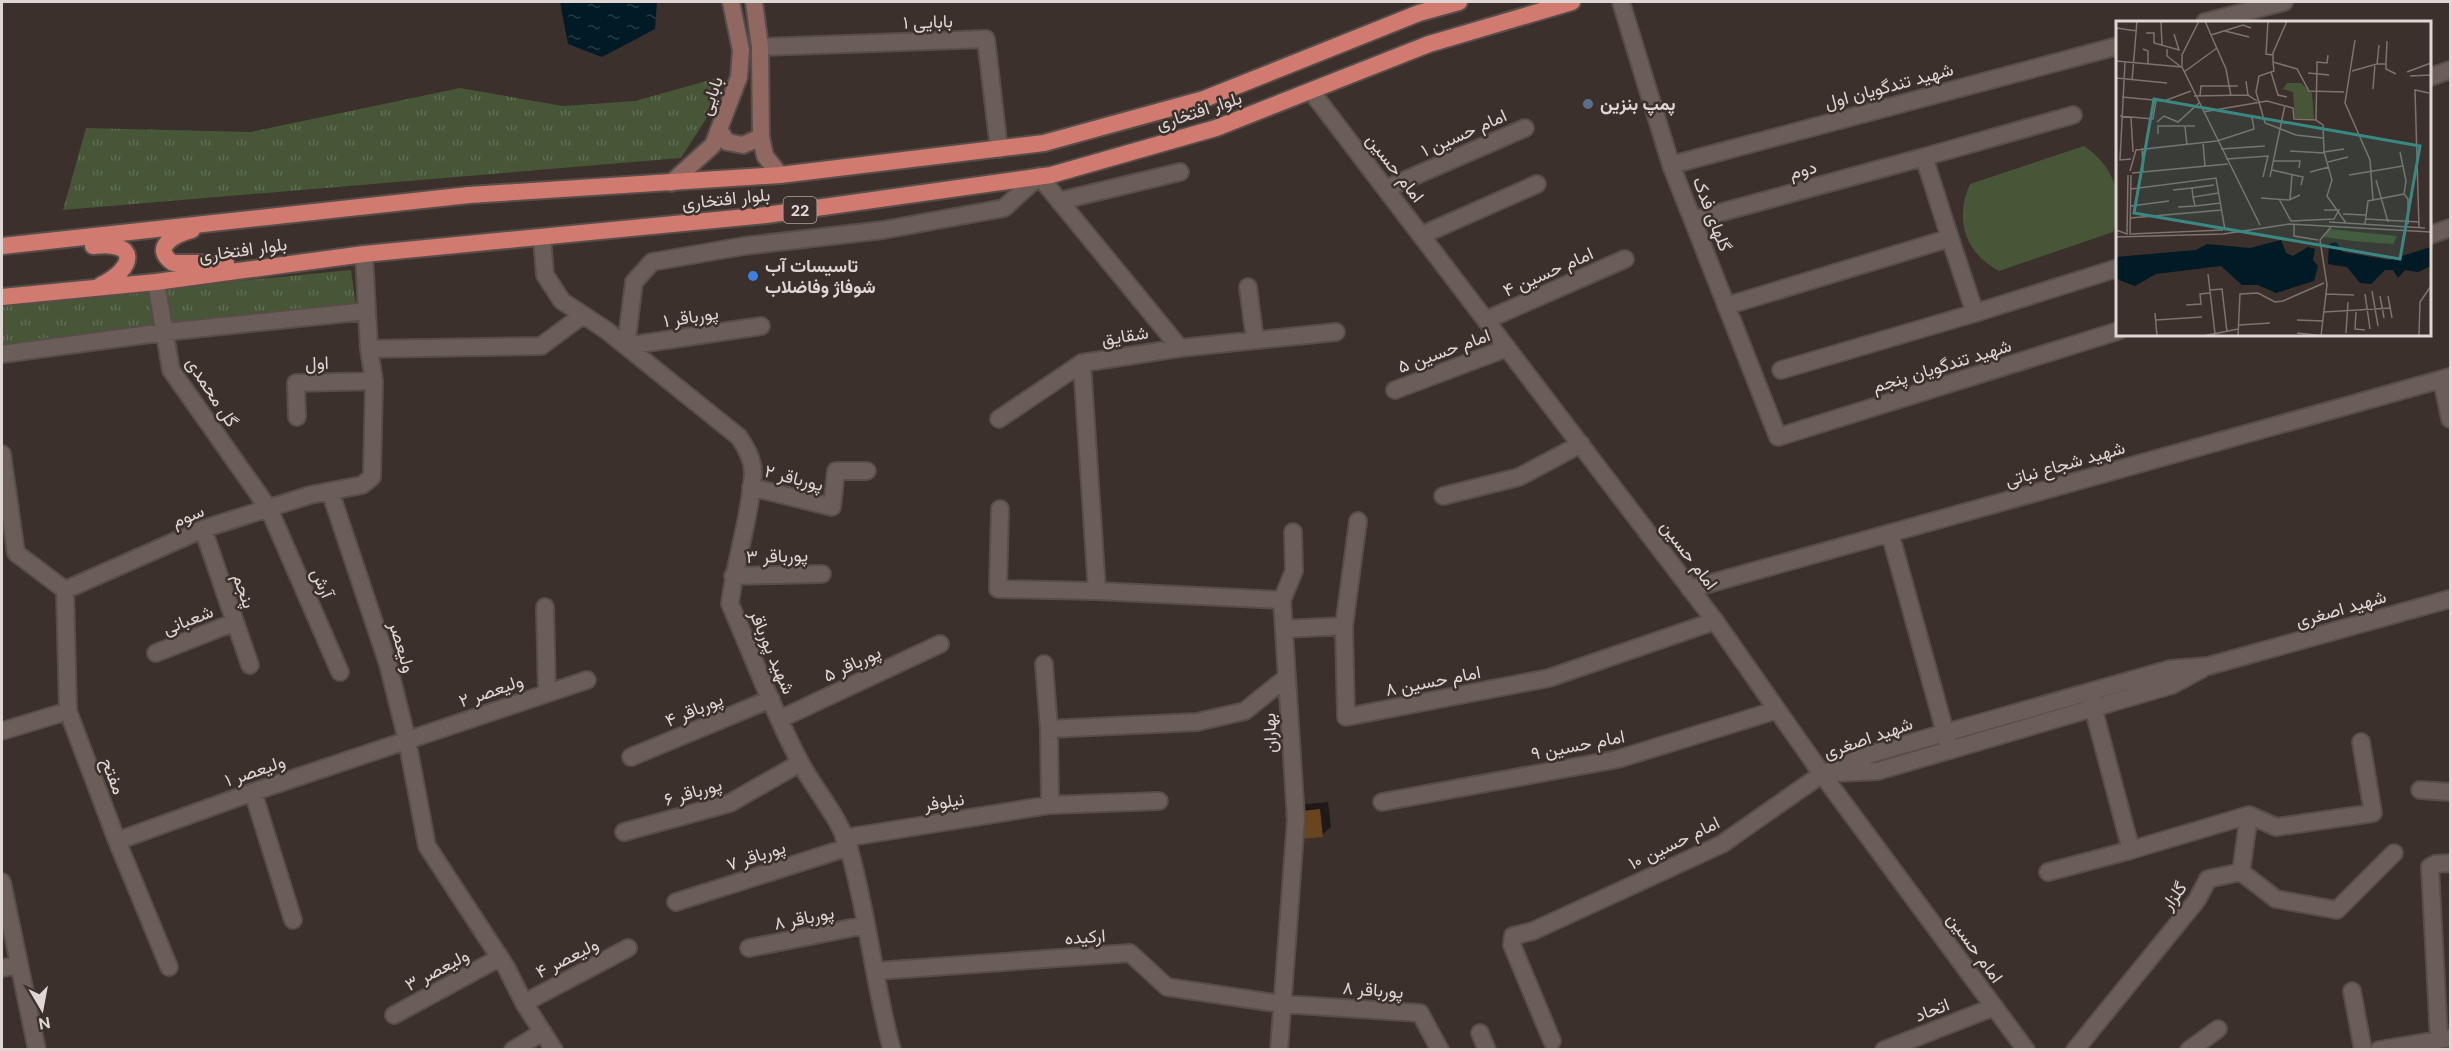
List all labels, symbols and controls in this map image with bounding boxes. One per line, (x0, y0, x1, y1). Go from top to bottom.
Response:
street label: بابایی ۱ (903, 9, 953, 35)
inset map (2116, 21, 2431, 336)
street label: شهید تندگویان اول (1822, 57, 1956, 115)
street label: بابایی (693, 73, 729, 119)
street label: بلوار افتخاری (1153, 86, 1245, 136)
place label: پمپ بنزین (1600, 92, 1676, 116)
marker: پمپ بنزین (1581, 97, 1595, 111)
street label: امام حسین ۱ (1417, 103, 1511, 163)
street label: امام حسین (1360, 129, 1430, 207)
street label: دوم (1787, 155, 1819, 185)
street label: گلهای فدک (1687, 173, 1737, 255)
street label: بلوار افتخاری (681, 182, 771, 216)
road number: 22 (784, 197, 816, 223)
street label: بلوار افتخاری (197, 232, 289, 268)
street label: امام حسین ۴ (1499, 241, 1597, 303)
place label: تاسیسات آب شوفاژ وفاضلاب (765, 254, 876, 299)
marker: تاسیسات آب شوفاژ وفاضلاب (746, 269, 760, 283)
street label: پورباقر ۱ (662, 301, 720, 333)
street label: شقایق (1100, 320, 1150, 352)
street label: امام حسین ۵ (1394, 323, 1494, 379)
street label: شهید تندگویان پنجم (1870, 333, 2014, 399)
street label: اول (305, 351, 329, 375)
street label: گل محمدی (180, 352, 244, 432)
street label: شهید شجاع نباتی (2002, 435, 2128, 493)
street label: پورباقر ۲ (762, 459, 826, 497)
street label: سوم (168, 499, 208, 533)
street label: امام حسین (1655, 515, 1723, 595)
street label: پورباقر ۳ (746, 543, 808, 569)
street label: آرش (305, 564, 340, 603)
street label: پنجم (227, 570, 261, 612)
street label: شهید اصغری (2293, 585, 2389, 633)
street label: شعبانی (159, 599, 217, 641)
street label: شهید پورباقر (743, 605, 801, 698)
street label: ولیعصر (383, 617, 421, 676)
street label: پورباقر ۵ (819, 640, 885, 688)
street label: امام حسین ۸ (1383, 660, 1483, 702)
street label: ولیعصر ۲ (456, 669, 526, 713)
street label: پورباقر ۴ (661, 687, 727, 733)
street label: شهید اصغری (1820, 711, 1916, 765)
street label: بهاران (1257, 712, 1283, 754)
street label: امام حسین ۹ (1529, 724, 1627, 766)
street label: ولیعصر ۱ (222, 749, 288, 793)
street label: مفتح (95, 754, 131, 798)
street label: پورباقر ۶ (661, 772, 725, 812)
street label: نیلوفر (921, 787, 966, 817)
street label: امام حسین ۱۰ (1624, 811, 1724, 875)
street label: پورباقر ۷ (723, 835, 789, 877)
street label: گلزار (2155, 877, 2192, 916)
street label: پورباقر ۸ (772, 900, 836, 936)
street label: امام حسین (1941, 908, 2009, 988)
street label: ارکیده (1064, 924, 1106, 950)
street label: ولیعصر ۴ (531, 932, 603, 984)
street label: ولیعصر ۳ (401, 943, 473, 997)
street label: پورباقر ۸ (1342, 976, 1404, 1004)
north arrow (12, 979, 72, 1039)
street label: اتحاد (1911, 992, 1953, 1028)
text: N (37, 1012, 52, 1035)

